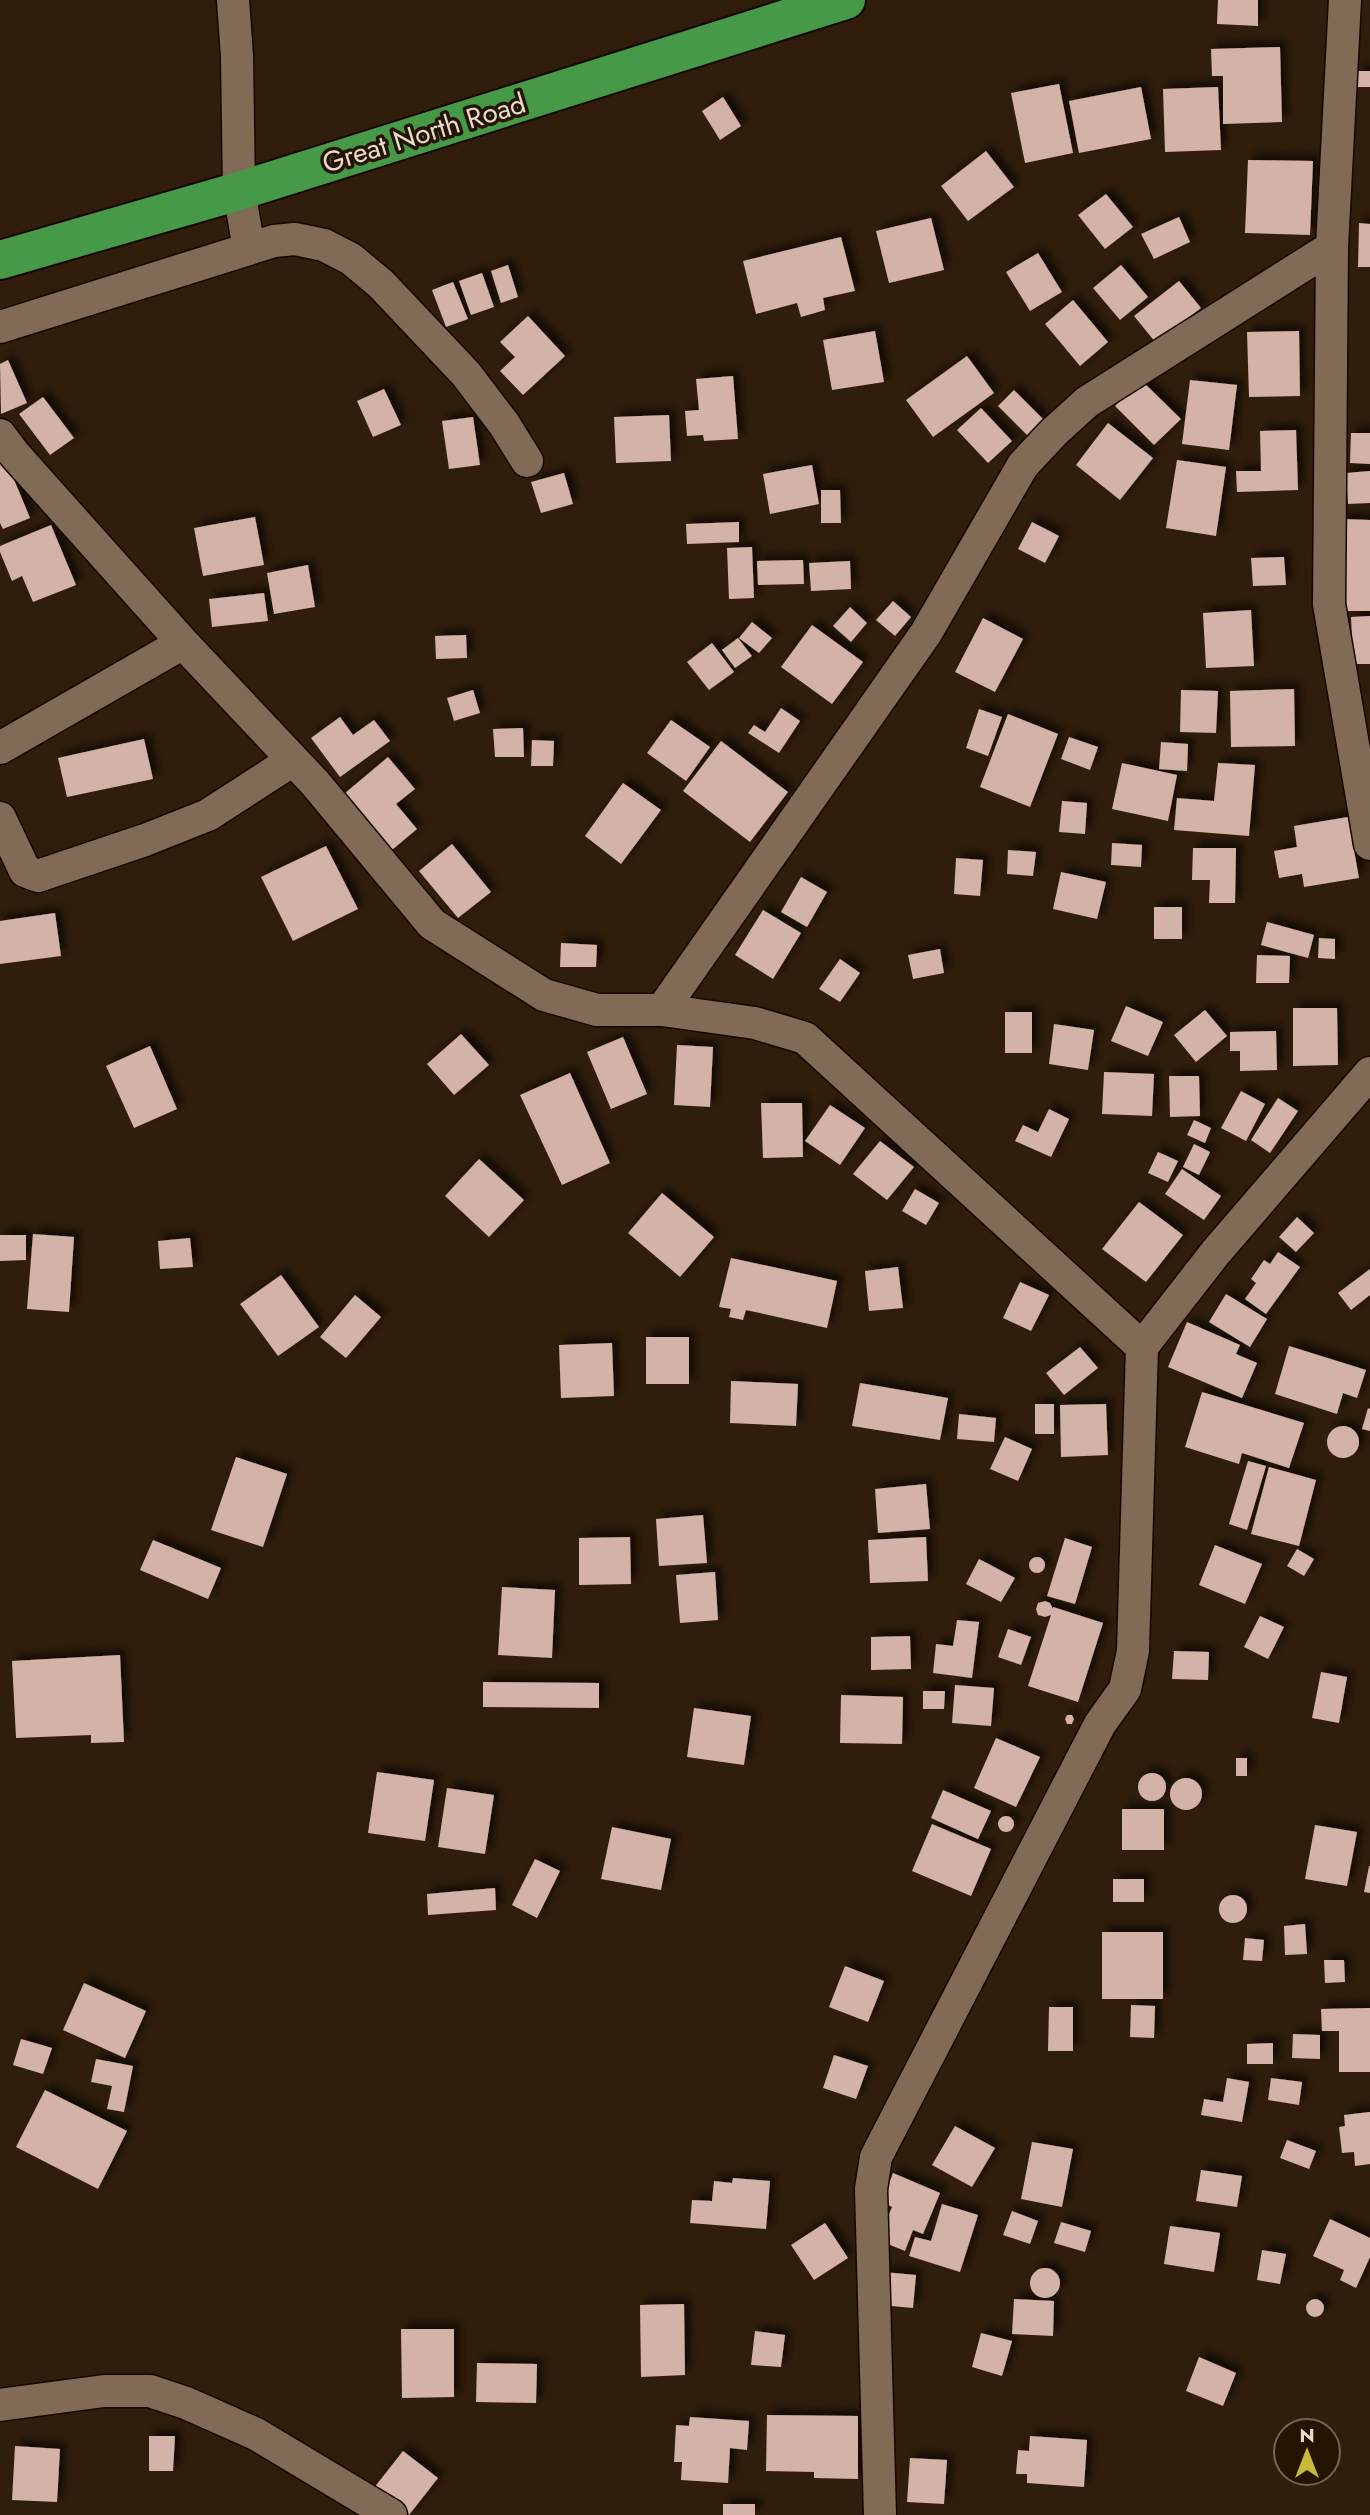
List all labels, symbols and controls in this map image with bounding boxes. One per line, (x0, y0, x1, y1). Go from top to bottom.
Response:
street label: Great North Road (317, 83, 531, 183)
north arrow (1272, 2417, 1342, 2487)
text: N (1299, 2422, 1315, 2449)

